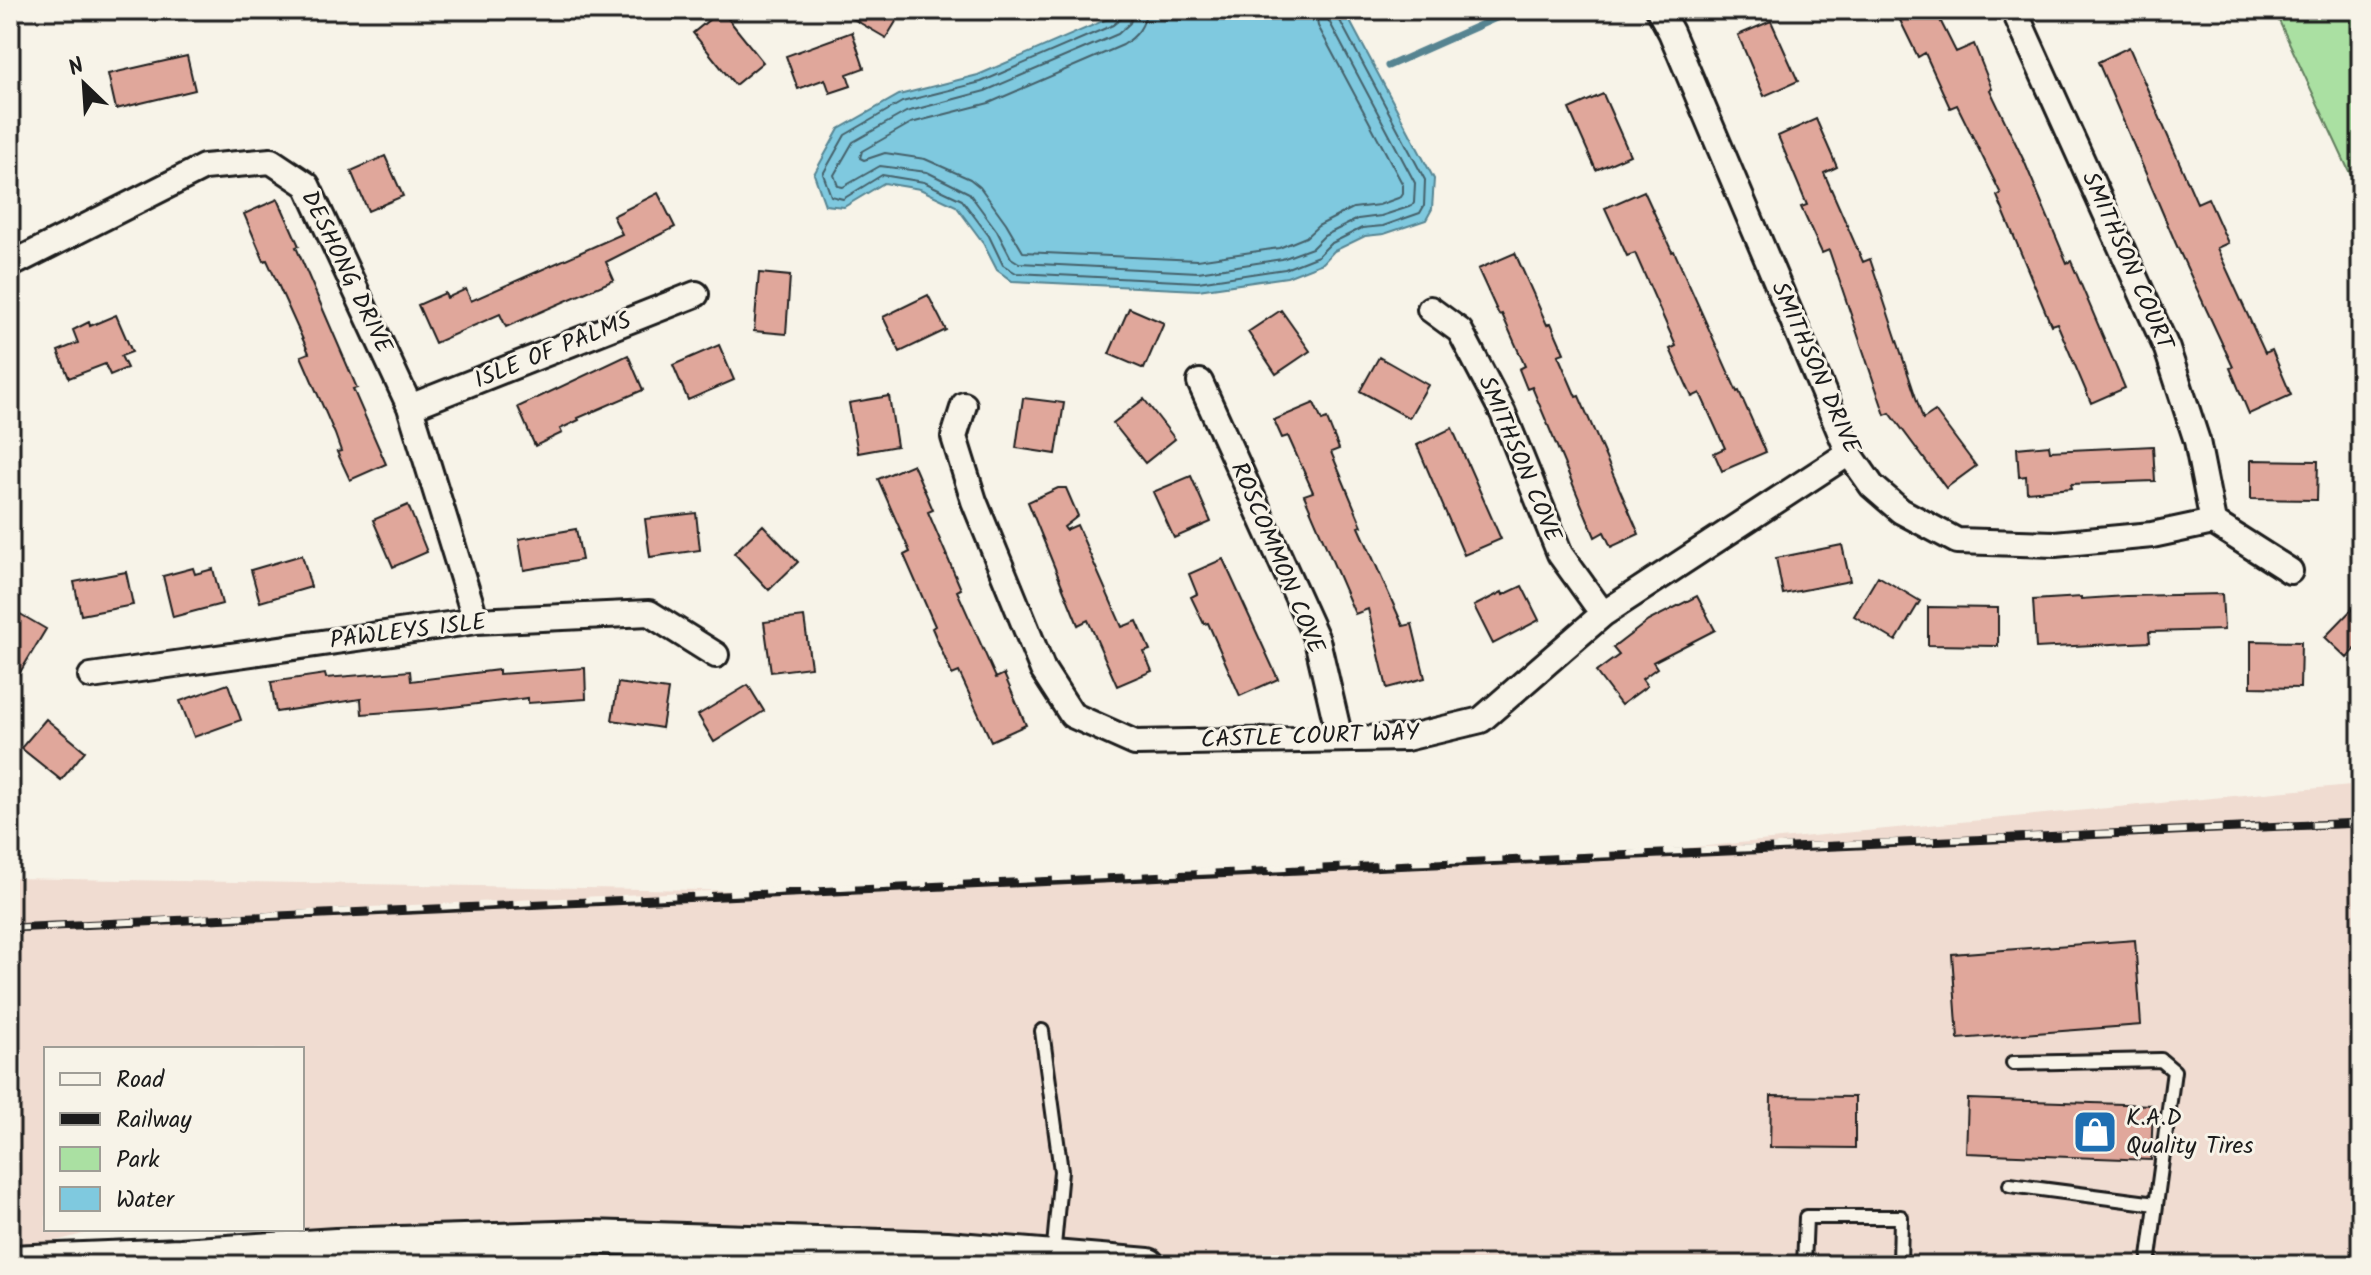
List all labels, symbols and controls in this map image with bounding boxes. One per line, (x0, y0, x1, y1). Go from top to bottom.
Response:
north arrow (44, 44, 124, 124)
text: N (63, 49, 90, 87)
street label: SMITHSON COURT (2070, 166, 2185, 358)
street label: DESHONG DRIVE (290, 184, 403, 361)
street label: SMITHSON DRIVE (1760, 276, 1871, 461)
street label: ISLE OF PALMS (469, 302, 638, 400)
street label: SMITHSON COVE (1466, 370, 1572, 549)
street label: ROSCOMMON COVE (1219, 456, 1335, 661)
street label: PAWLEYS ISLE (328, 603, 489, 661)
street label: CASTLE COURT WAY (1200, 714, 1421, 760)
legend (44, 1047, 304, 1231)
text: Road (116, 1061, 165, 1100)
place label: K.A.D Quality Tires (2126, 1099, 2253, 1166)
text: Railway (116, 1101, 192, 1140)
shop icon: K.A.D Quality Tires (2071, 1108, 2119, 1156)
text: Park (116, 1141, 160, 1180)
text: Water (116, 1181, 176, 1220)

